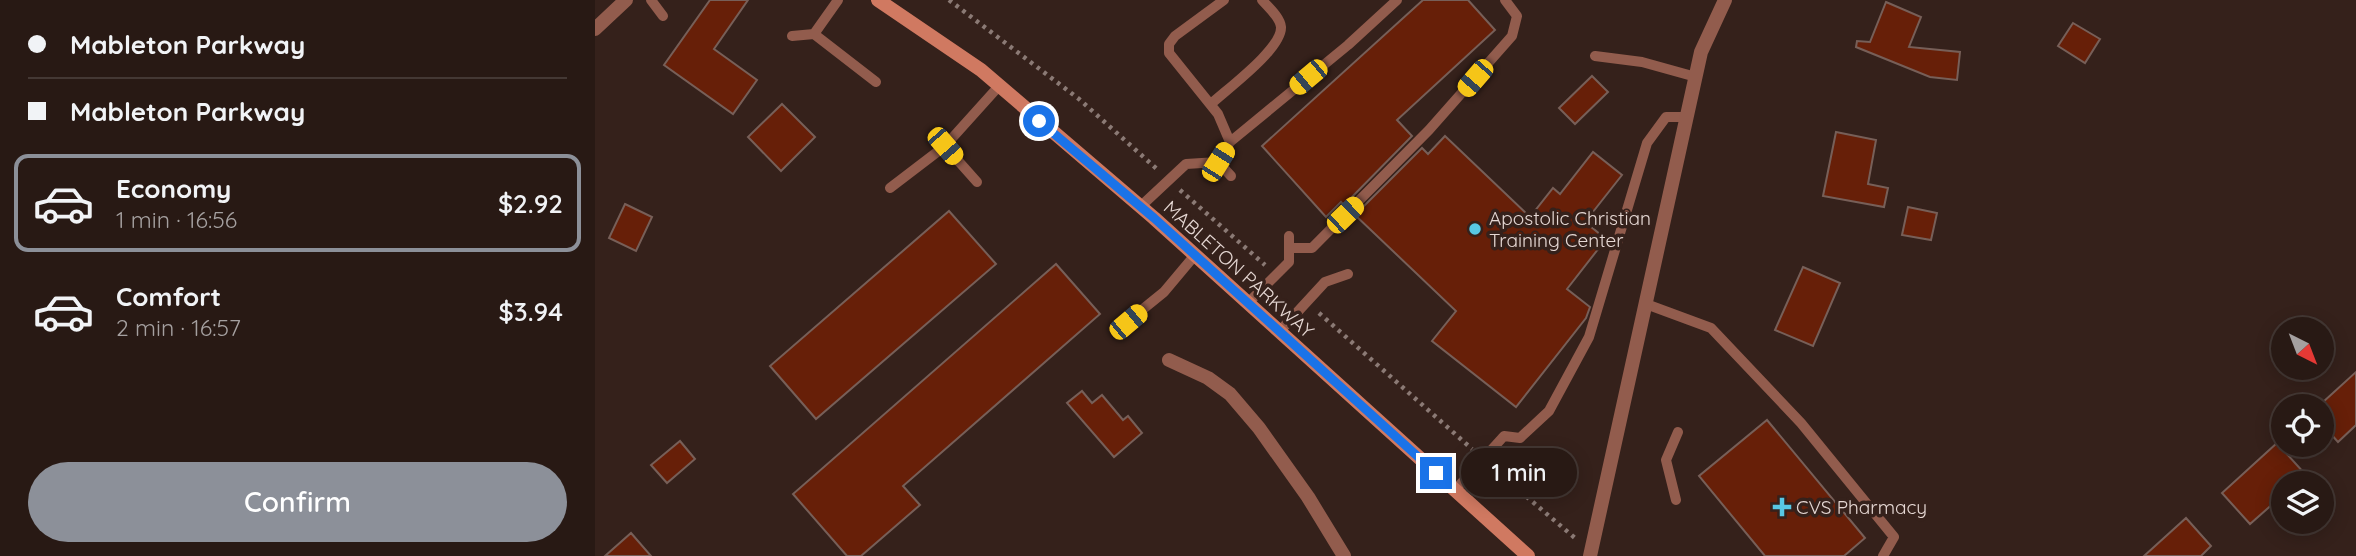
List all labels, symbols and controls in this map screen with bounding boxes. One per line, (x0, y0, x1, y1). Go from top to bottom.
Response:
text: Mableton Parkway (70, 28, 305, 61)
car (1286, 55, 1331, 99)
car (1454, 55, 1497, 101)
text: Mableton Parkway (70, 95, 305, 128)
route start (1023, 105, 1055, 137)
car (924, 123, 967, 169)
car (1198, 139, 1239, 185)
icon: car (32, 172, 95, 235)
text: Economy (116, 172, 231, 205)
text: $2.92 (498, 187, 563, 220)
car (1323, 193, 1368, 237)
street label: MABLETON PARKWAY (1159, 195, 1320, 343)
text: 1 min · 16:56 (116, 205, 237, 234)
place label: Apostolic Christian Training Center (1489, 206, 1651, 252)
marker: Apostolic Christian Training Center (1467, 221, 1483, 237)
icon: car (32, 280, 95, 343)
text: Comfort (116, 280, 221, 313)
text: $3.94 (499, 295, 563, 328)
car (1106, 300, 1151, 344)
text: 2 min · 16:57 (116, 313, 241, 342)
north arrow (2271, 317, 2335, 380)
map controls (2271, 317, 2334, 534)
button: locate (2271, 394, 2334, 457)
callout: 1 min (1461, 448, 1576, 498)
route end (1420, 457, 1452, 489)
text: 1 min (1491, 458, 1547, 487)
button: Confirm (28, 462, 567, 542)
button: layers (2271, 471, 2334, 534)
place label: CVS Pharmacy (1796, 495, 1927, 519)
marker: CVS Pharmacy (1774, 499, 1790, 515)

